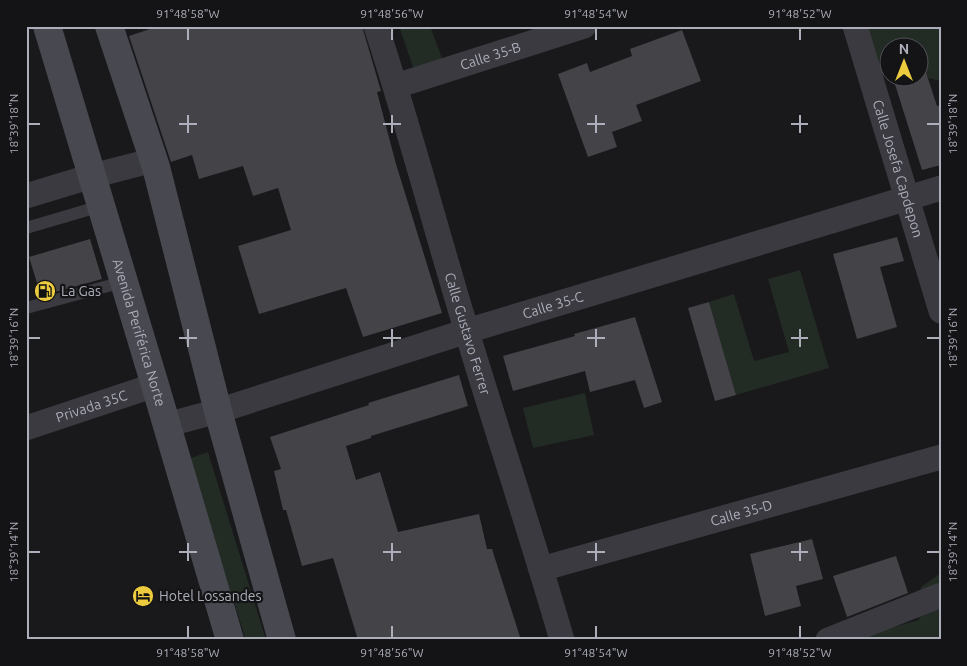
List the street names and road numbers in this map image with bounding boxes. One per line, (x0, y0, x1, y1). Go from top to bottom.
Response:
street label: Calle 35-B (458, 39, 523, 73)
street label: Calle Josefa Capdepon (870, 98, 926, 239)
street label: Avenida Periférica Norte (109, 257, 169, 408)
street label: Calle Gustavo Ferrer (442, 270, 494, 398)
street label: Calle 35-C (521, 288, 585, 322)
street label: Privada 35C (54, 387, 130, 425)
street label: Calle 35-D (708, 497, 774, 529)

